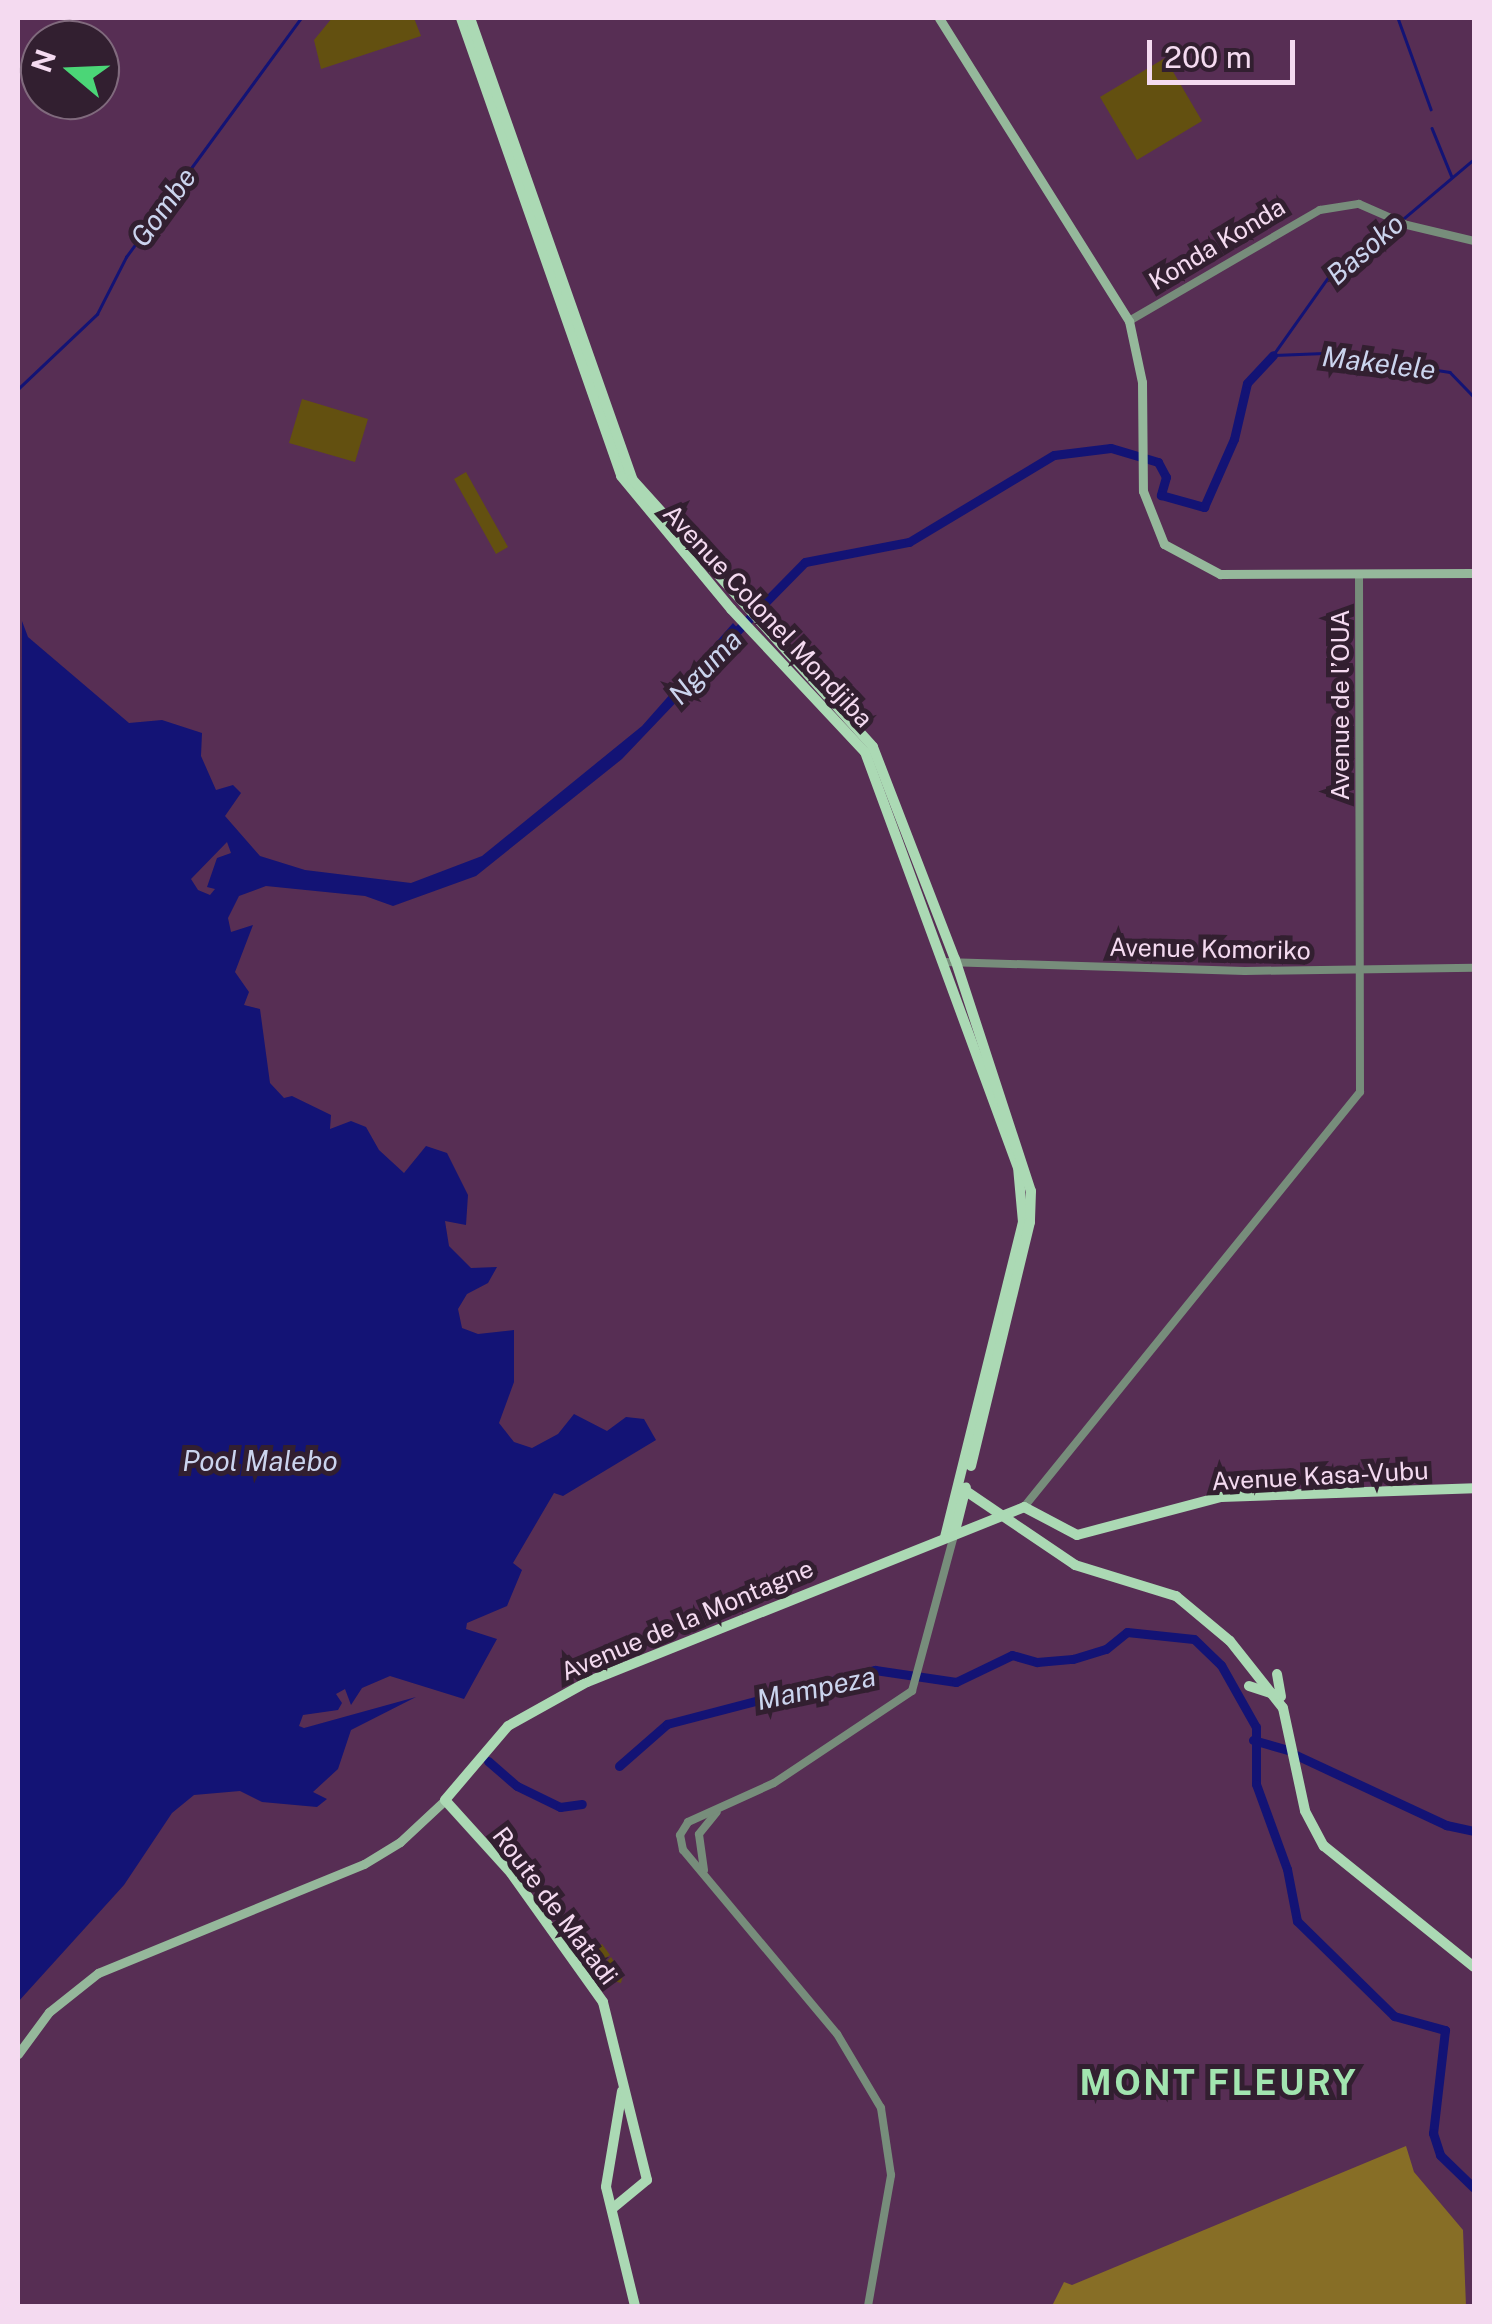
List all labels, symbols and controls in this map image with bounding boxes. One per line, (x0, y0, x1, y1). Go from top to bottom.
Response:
north arrow (20, 20, 120, 120)
scale bar (1152, 20, 1300, 82)
text: 200 m (1164, 39, 1252, 75)
text: N (24, 45, 62, 76)
water label: Gombe (123, 161, 203, 253)
street label: Konda Konda (1144, 192, 1290, 296)
water label: Basoko (1320, 206, 1410, 292)
water label: Makelele (1320, 339, 1438, 387)
street label: Avenue Colonel Mondjiba (657, 498, 879, 734)
street label: Avenue de l’OUA (1325, 609, 1355, 801)
water label: Nguma (661, 623, 749, 711)
street label: Avenue Komoriko (1109, 932, 1311, 966)
water label: Pool Malebo (182, 1444, 338, 1478)
street label: Avenue Kasa-Vubu (1211, 1455, 1429, 1497)
street label: Avenue de la Montagne (556, 1553, 818, 1687)
water label: Mampeza (753, 1659, 879, 1717)
street label: Route de Matadi (486, 1821, 624, 1991)
district label: MONT FLEURY (1080, 2062, 1358, 2104)

